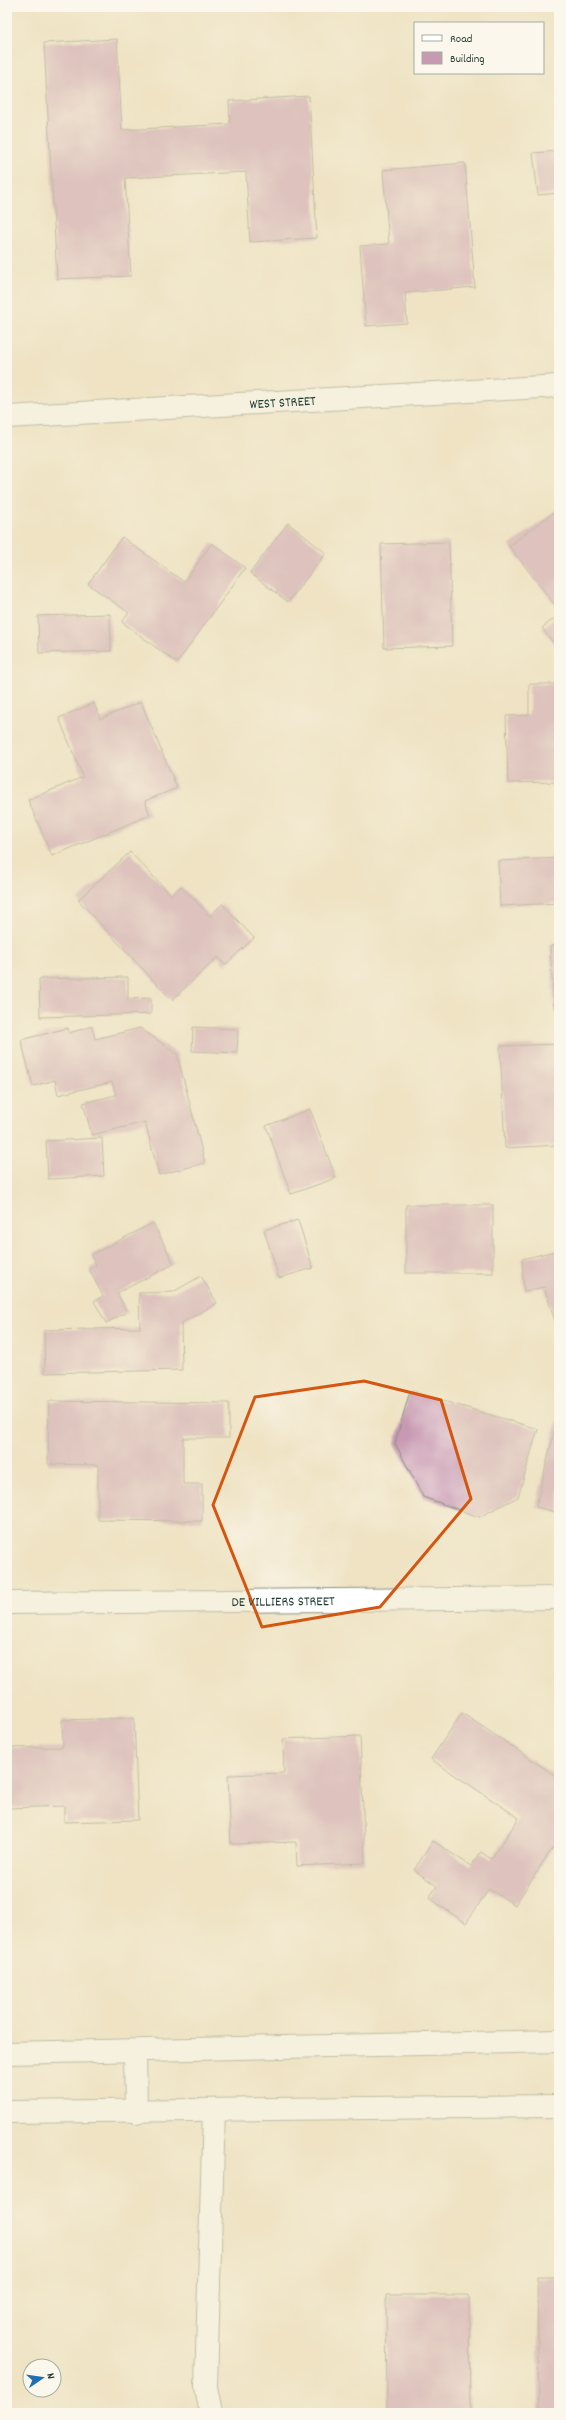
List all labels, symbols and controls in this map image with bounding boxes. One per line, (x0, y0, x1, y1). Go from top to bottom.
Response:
legend (414, 22, 544, 74)
text: Road (450, 31, 472, 48)
text: Building (450, 51, 485, 68)
street label: WEST STREET (249, 392, 317, 415)
street label: DE VILLIERS STREET (231, 1592, 335, 1613)
north arrow (22, 2358, 62, 2398)
text: N (41, 2372, 58, 2381)

